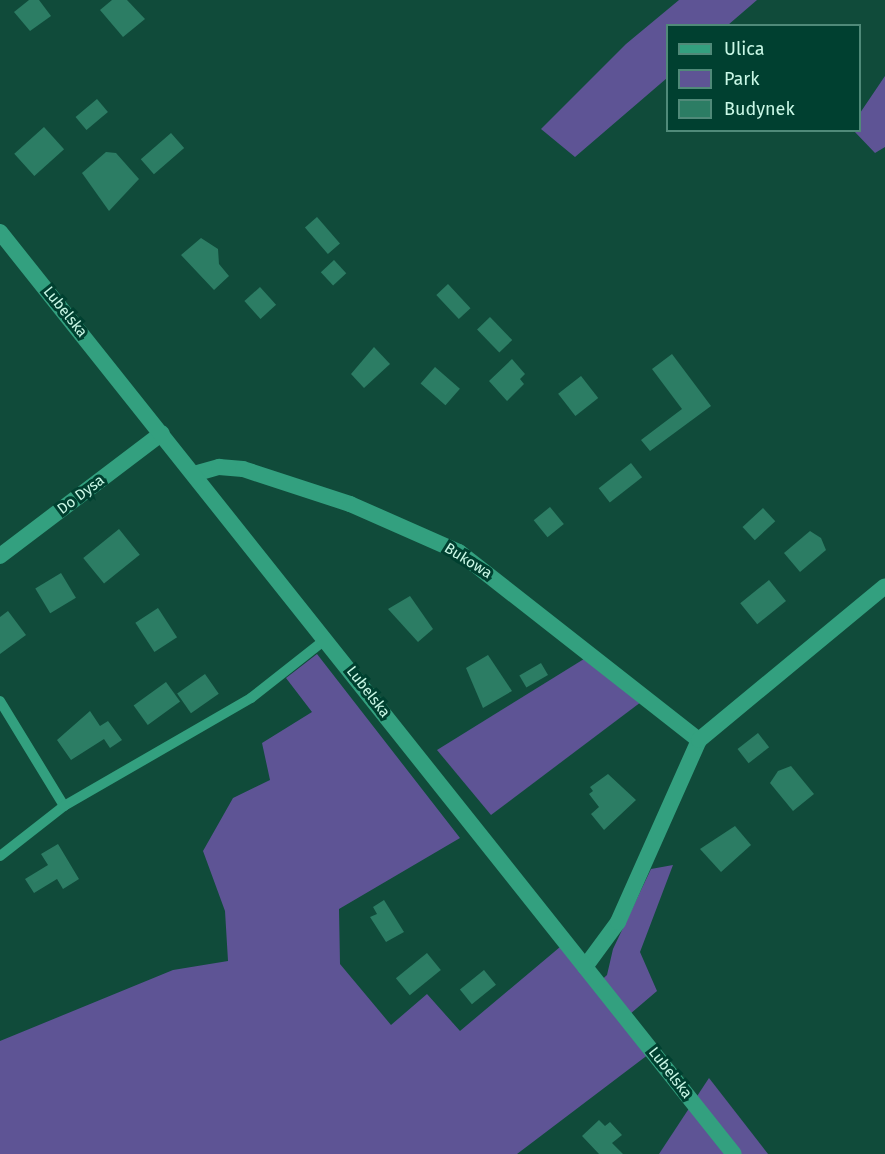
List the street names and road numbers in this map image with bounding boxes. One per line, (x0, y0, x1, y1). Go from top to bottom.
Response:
street label: Lubelska (39, 283, 91, 341)
street label: Do Dysa (54, 471, 108, 519)
street label: Bukowa (441, 539, 495, 583)
street label: Lubelska (342, 663, 394, 721)
street label: Lubelska (644, 1044, 696, 1102)

